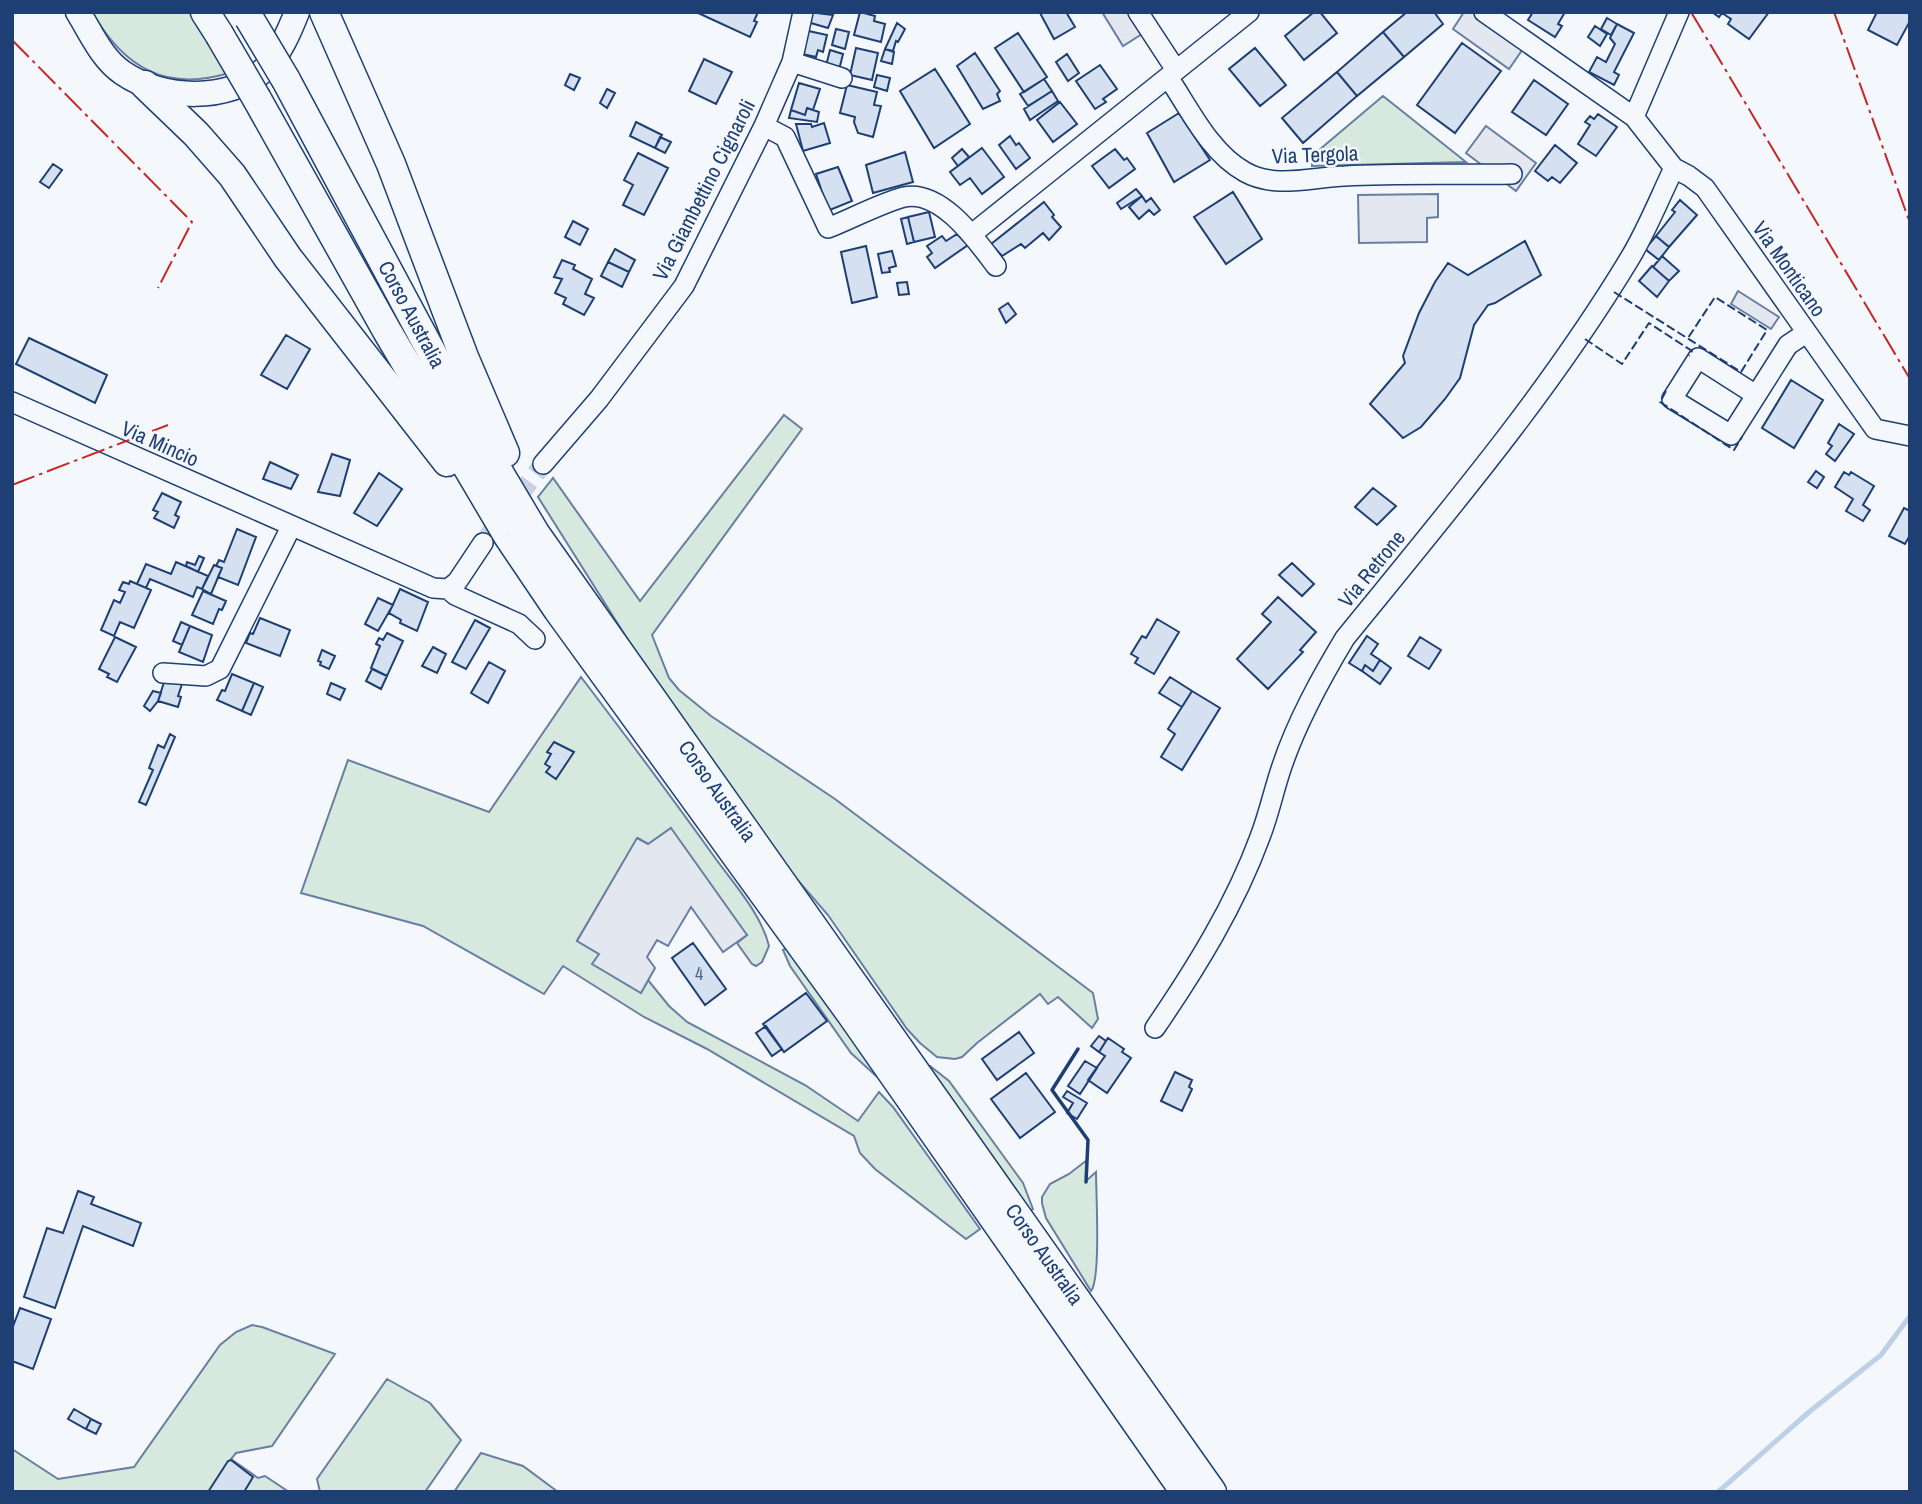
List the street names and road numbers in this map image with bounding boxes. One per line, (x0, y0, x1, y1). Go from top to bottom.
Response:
street label: Via Giambettino Cignaroli (645, 94, 762, 285)
street label: Via Tergola (1271, 138, 1359, 171)
street label: Via Monticano (1746, 215, 1833, 322)
street label: Corso Australia (371, 256, 453, 373)
street label: Via Mincio (117, 414, 204, 473)
street label: Via Retrone (1332, 524, 1412, 613)
street label: Corso Australia (672, 734, 764, 848)
street label: Corso Australia (999, 1198, 1091, 1311)

